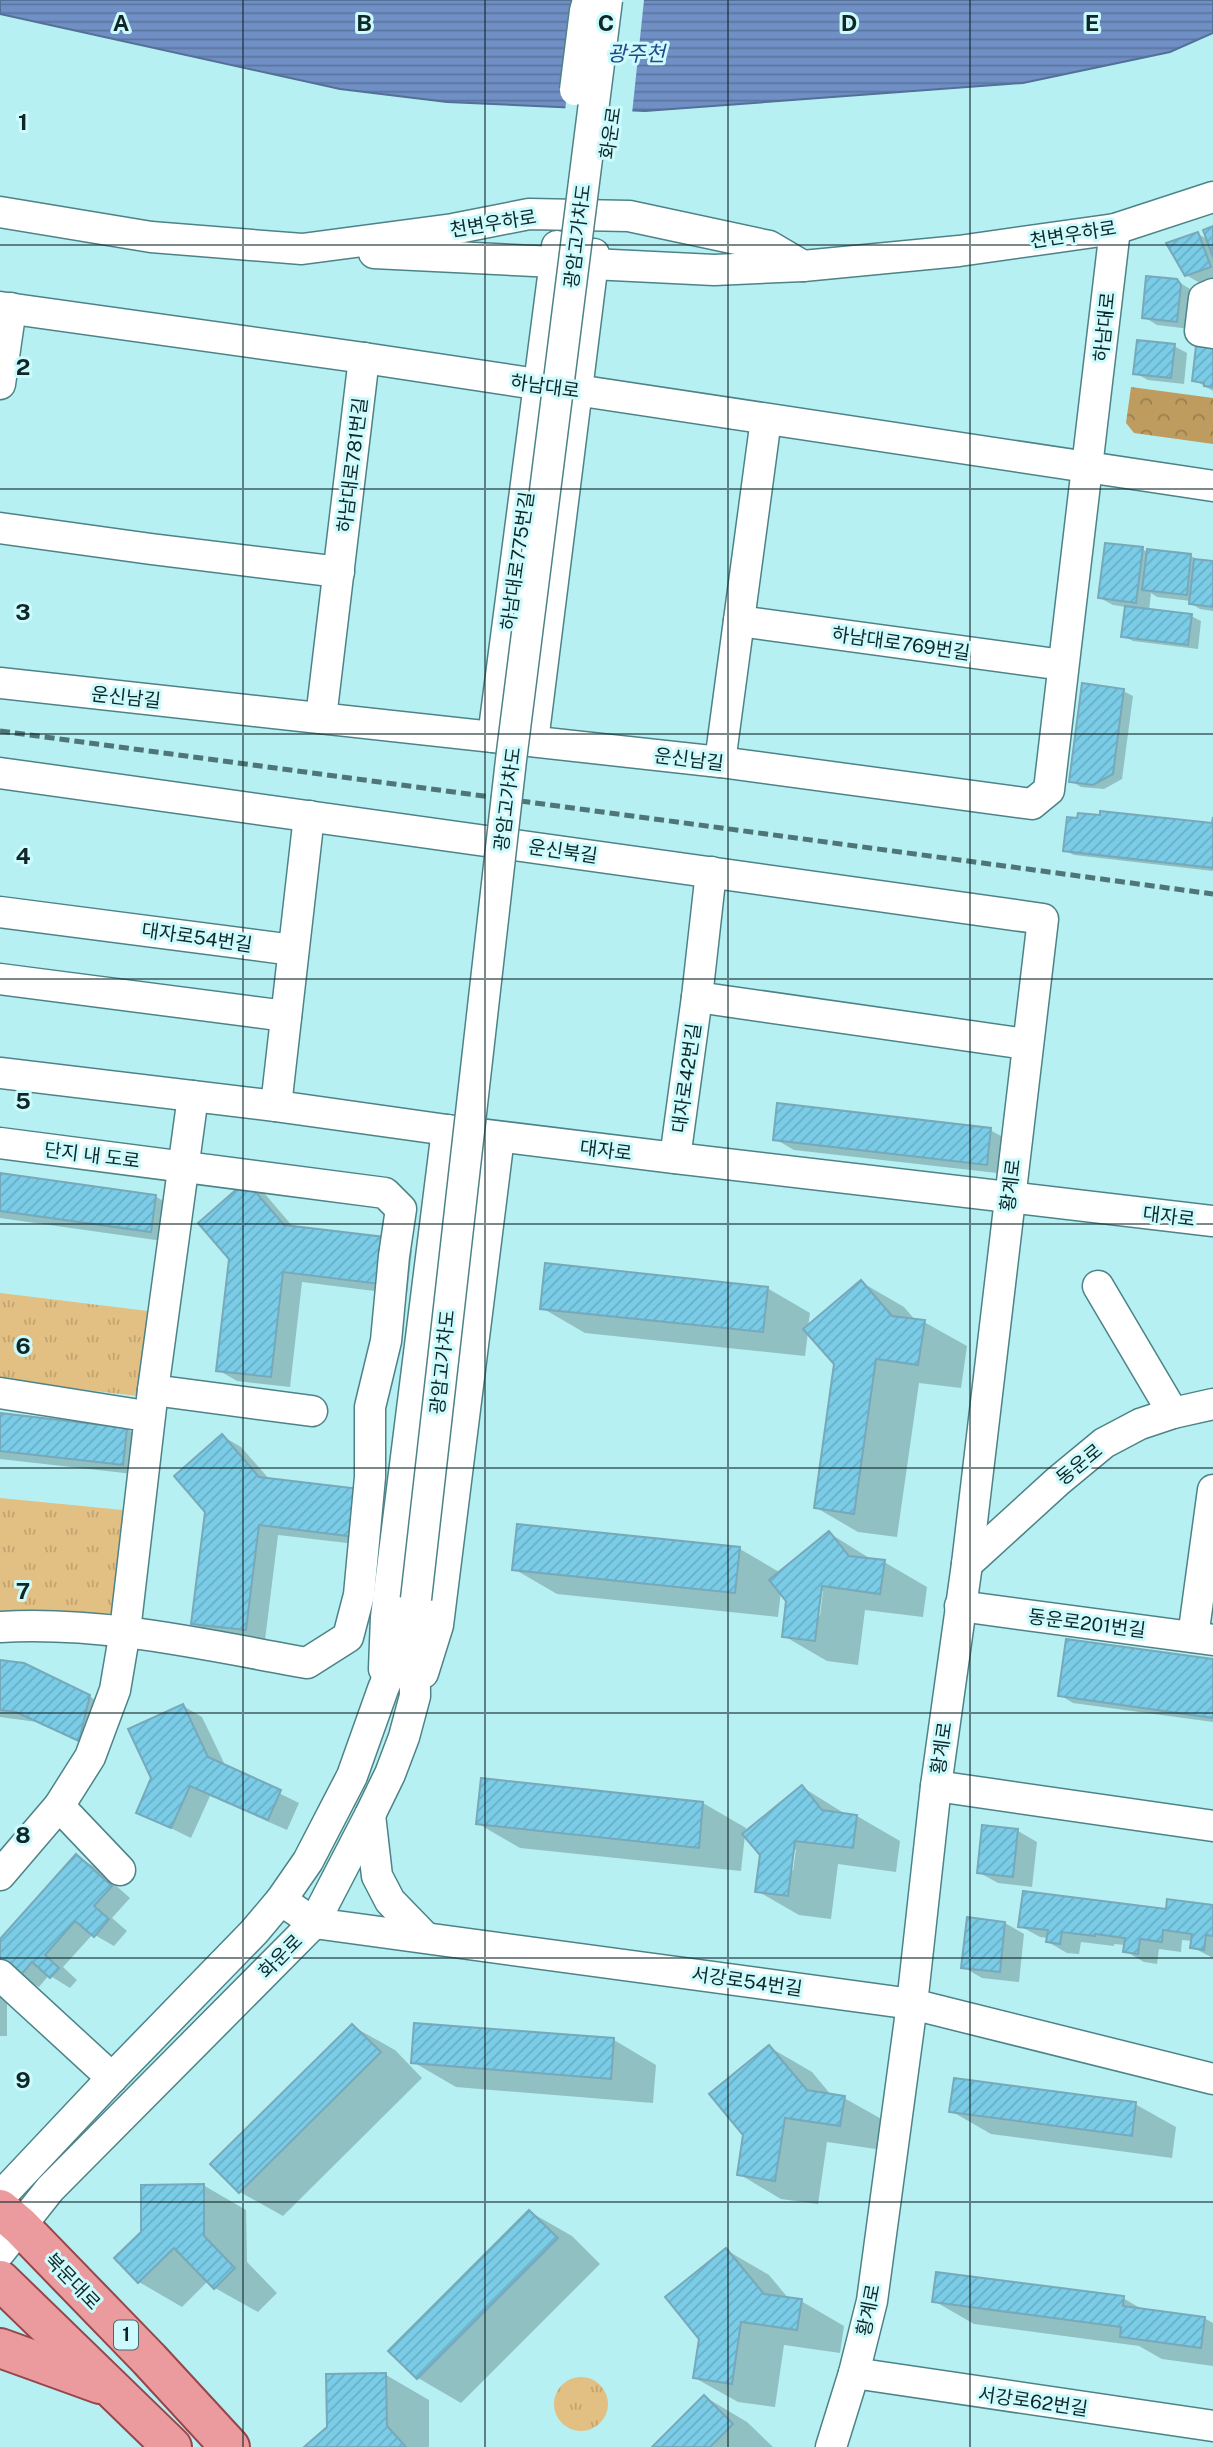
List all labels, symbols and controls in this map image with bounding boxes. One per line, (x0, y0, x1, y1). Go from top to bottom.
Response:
text: A (113, 9, 130, 36)
text: B (356, 9, 372, 36)
text: C (598, 9, 614, 36)
text: D (841, 9, 857, 36)
text: E (1085, 9, 1099, 36)
water label: 광주천 (607, 41, 668, 66)
street label: 화운로 (595, 105, 625, 161)
text: 1 (18, 108, 28, 135)
street label: 광암고가차도 (560, 183, 594, 289)
street label: 천변우하로 (448, 205, 538, 241)
street label: 천변우하로 (1028, 216, 1118, 252)
street label: 하남대로 (1089, 291, 1119, 363)
text: 2 (16, 353, 30, 380)
street label: 하남대로 (509, 370, 581, 402)
street label: 하남대로781번길 (333, 396, 371, 534)
street label: 하남대로775번길 (496, 490, 538, 632)
text: 3 (15, 598, 31, 625)
street label: 하남대로769번길 (830, 622, 972, 664)
street label: 운신남길 (90, 682, 162, 712)
street label: 운신남길 (653, 744, 725, 774)
street label: 광암고가차도 (490, 746, 524, 852)
street label: 운신북길 (527, 835, 599, 867)
text: 4 (15, 842, 31, 869)
street label: 대자로54번길 (140, 918, 254, 956)
street label: 대자로42번길 (667, 1022, 705, 1134)
text: 5 (15, 1087, 31, 1114)
street label: 대자로 (579, 1136, 633, 1164)
street label: 단지 내 도로 (43, 1138, 141, 1172)
street label: 황계로 (996, 1158, 1024, 1212)
street label: 대자로 (1142, 1202, 1196, 1230)
street label: 광암고가차도 (426, 1309, 458, 1415)
text: 6 (15, 1332, 31, 1359)
street label: 동운로 (1052, 1439, 1106, 1489)
text: 7 (16, 1577, 30, 1604)
street label: 동운로201번길 (1027, 1605, 1147, 1641)
street label: 황계로 (926, 1720, 956, 1776)
text: 8 (15, 1821, 31, 1848)
street label: 화운로 (254, 1930, 306, 1982)
street label: 서강로54번길 (690, 1962, 804, 2000)
text: 9 (15, 2066, 31, 2093)
street label: 북문대로 (41, 2248, 105, 2314)
street label: 황계로 (852, 2282, 884, 2338)
road number: 1 (114, 2320, 138, 2350)
street label: 서강로62번길 (977, 2382, 1089, 2420)

